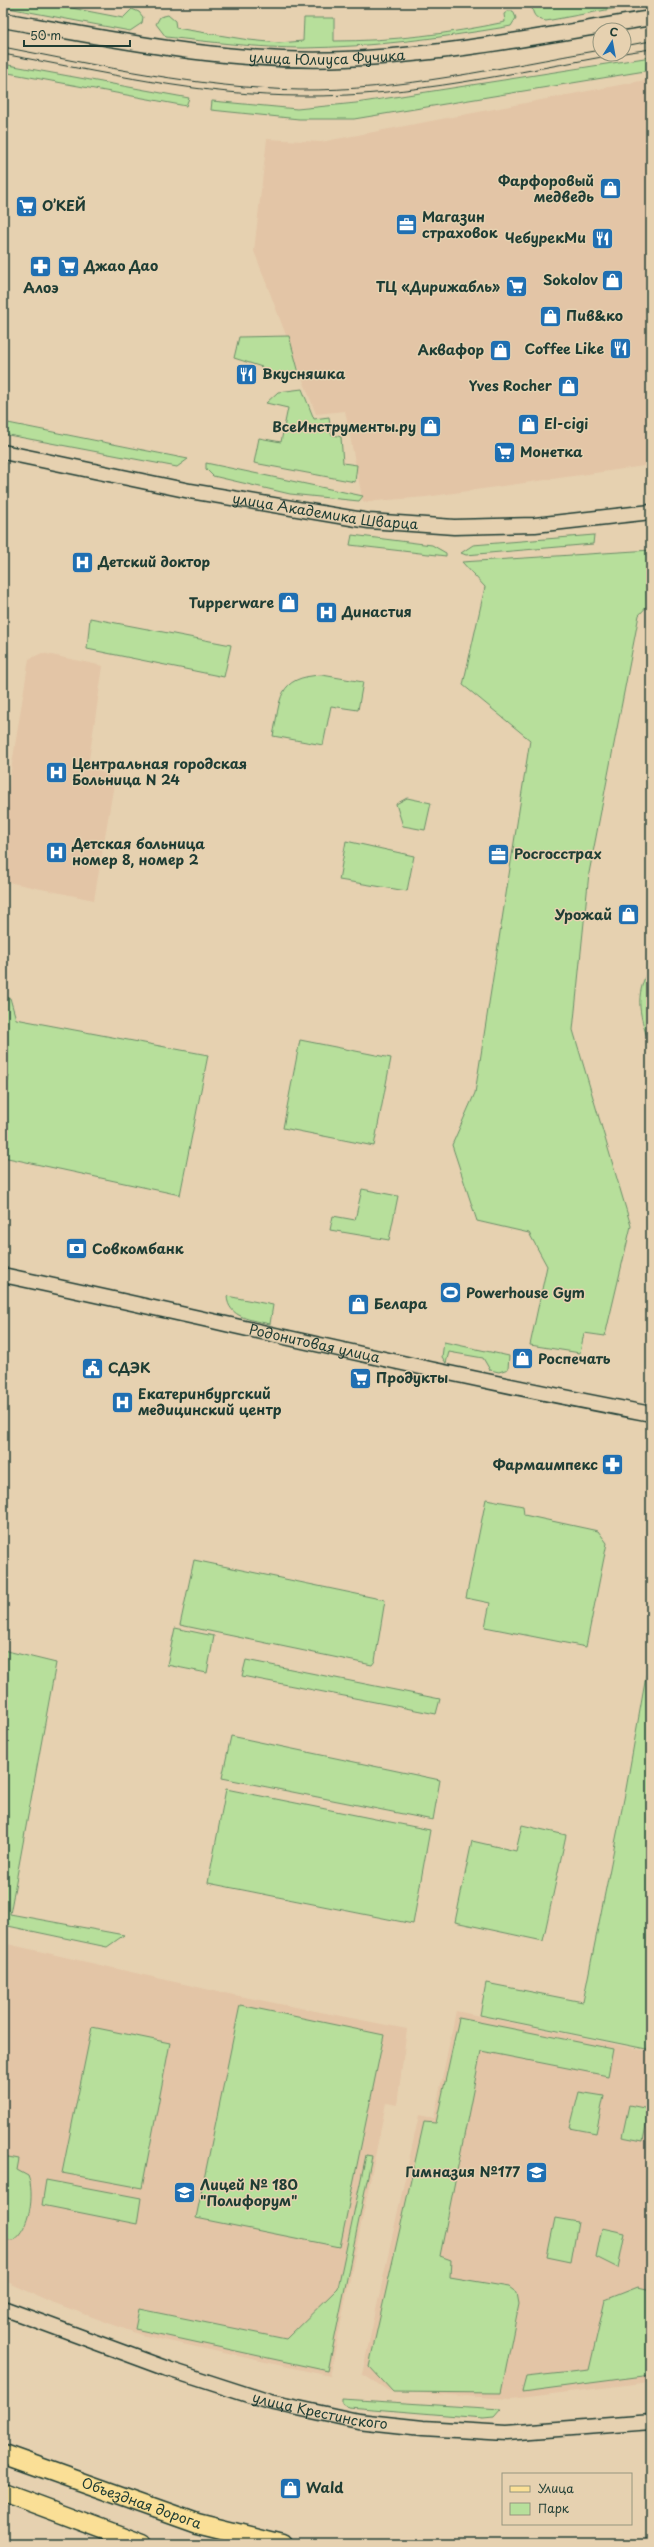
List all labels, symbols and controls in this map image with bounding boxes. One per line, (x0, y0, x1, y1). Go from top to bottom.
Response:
scale bar (24, 22, 130, 48)
north arrow (592, 22, 632, 62)
text: С (608, 23, 620, 41)
text: 50 m (30, 26, 61, 44)
street label: улица Юлиуса Фучика (248, 44, 406, 70)
place label: Фарфоровый медведь (498, 170, 594, 207)
shop icon: Фарфоровый медведь (597, 176, 623, 202)
supermarket icon: О’КЕЙ (14, 193, 40, 219)
place label: О’КЕЙ (42, 195, 86, 216)
place label: Магазин страховок (422, 206, 498, 243)
office icon: Магазин страховок (393, 212, 419, 238)
restaurant icon: ЧебурекМи (589, 225, 615, 251)
place label: ЧебурекМи (505, 227, 586, 248)
pharmacy icon: Алоэ (28, 253, 54, 279)
supermarket icon: Джао Дао (55, 253, 81, 279)
place label: Джао Дао (83, 255, 158, 276)
shop icon: Sokolov (600, 267, 626, 293)
place label: Sokolov (543, 269, 598, 290)
supermarket icon: ТЦ «Дирижабль» (503, 274, 529, 300)
place label: ТЦ «Дирижабль» (376, 276, 501, 297)
place label: Алоэ (23, 277, 59, 298)
shop icon: Пив&ко (537, 303, 563, 329)
place label: Пив&ко (566, 305, 623, 326)
restaurant icon: Coffee Like (607, 336, 633, 362)
shop icon: Аквафор (487, 337, 513, 363)
place label: Coffee Like (524, 338, 604, 359)
place label: Аквафор (418, 339, 484, 360)
restaurant icon: Вкусняшка (233, 361, 259, 387)
place label: Вкусняшка (262, 363, 346, 384)
shop icon: Yves Rocher (555, 373, 581, 399)
place label: Yves Rocher (469, 375, 553, 396)
shop icon: El-cigi (516, 411, 542, 437)
place label: El-cigi (544, 413, 588, 434)
shop icon: ВсеИнструменты.ру (418, 414, 444, 440)
place label: ВсеИнструменты.ру (272, 416, 416, 437)
supermarket icon: Монетка (492, 439, 518, 465)
place label: Монетка (520, 441, 583, 462)
street label: улица Академика Шварца (231, 487, 419, 534)
hospital icon: Детский доктор (70, 549, 96, 575)
place label: Детский доктор (97, 551, 210, 572)
shop icon: Tupperware (276, 590, 302, 616)
place label: Tupperware (189, 592, 274, 613)
hospital icon: Династия (313, 599, 339, 625)
place label: Династия (341, 601, 412, 622)
place label: Центральная городская Больница N 24 (72, 753, 247, 790)
hospital icon: Центральная городская Больница N 24 (43, 759, 69, 785)
place label: Детская больница номер 8, номер 2 (71, 833, 205, 870)
hospital icon: Детская больница номер 8, номер 2 (43, 839, 69, 865)
office icon: Росгосстрах (485, 841, 511, 867)
place label: Росгосстрах (514, 843, 602, 864)
shop icon: Урожай (615, 902, 641, 928)
place label: Урожай (554, 904, 612, 925)
bank icon: Совкомбанк (64, 1236, 90, 1262)
place label: Совкомбанк (92, 1238, 184, 1259)
sports icon: Powerhouse Gym (437, 1280, 463, 1306)
place label: Powerhouse Gym (466, 1282, 585, 1303)
shop icon: Белара (345, 1291, 371, 1317)
place label: Белара (374, 1293, 428, 1314)
street label: Родонитовая улица (247, 1318, 382, 1368)
shop icon: Роспечать (509, 1346, 535, 1372)
place label: Роспечать (538, 1348, 611, 1369)
public building icon: СДЭК (80, 1355, 106, 1381)
place label: СДЭК (108, 1357, 151, 1378)
supermarket icon: Продукты (348, 1365, 374, 1391)
place label: Продукты (376, 1367, 448, 1388)
place label: Екатеринбургский медицинский центр (138, 1383, 282, 1420)
hospital icon: Екатеринбургский медицинский центр (110, 1389, 136, 1415)
pharmacy icon: Фармаимпекс (600, 1452, 626, 1478)
place label: Фармаимпекс (493, 1454, 598, 1475)
school or university icon: Гимназия №177 (523, 2159, 549, 2185)
place label: Гимназия №177 (405, 2161, 520, 2182)
place label: Лицей № 180 "Полифорум" (200, 2174, 298, 2211)
school or university icon: Лицей № 180 "Полифорум" (172, 2180, 198, 2206)
street label: улица Крестинского (250, 2386, 389, 2434)
street label: Объездная дорога (79, 2472, 205, 2534)
legend (502, 2473, 632, 2525)
shop icon: Wald (277, 2475, 303, 2501)
place label: Wald (306, 2477, 344, 2498)
text: Улица (538, 2479, 574, 2497)
text: Парк (538, 2499, 570, 2517)

